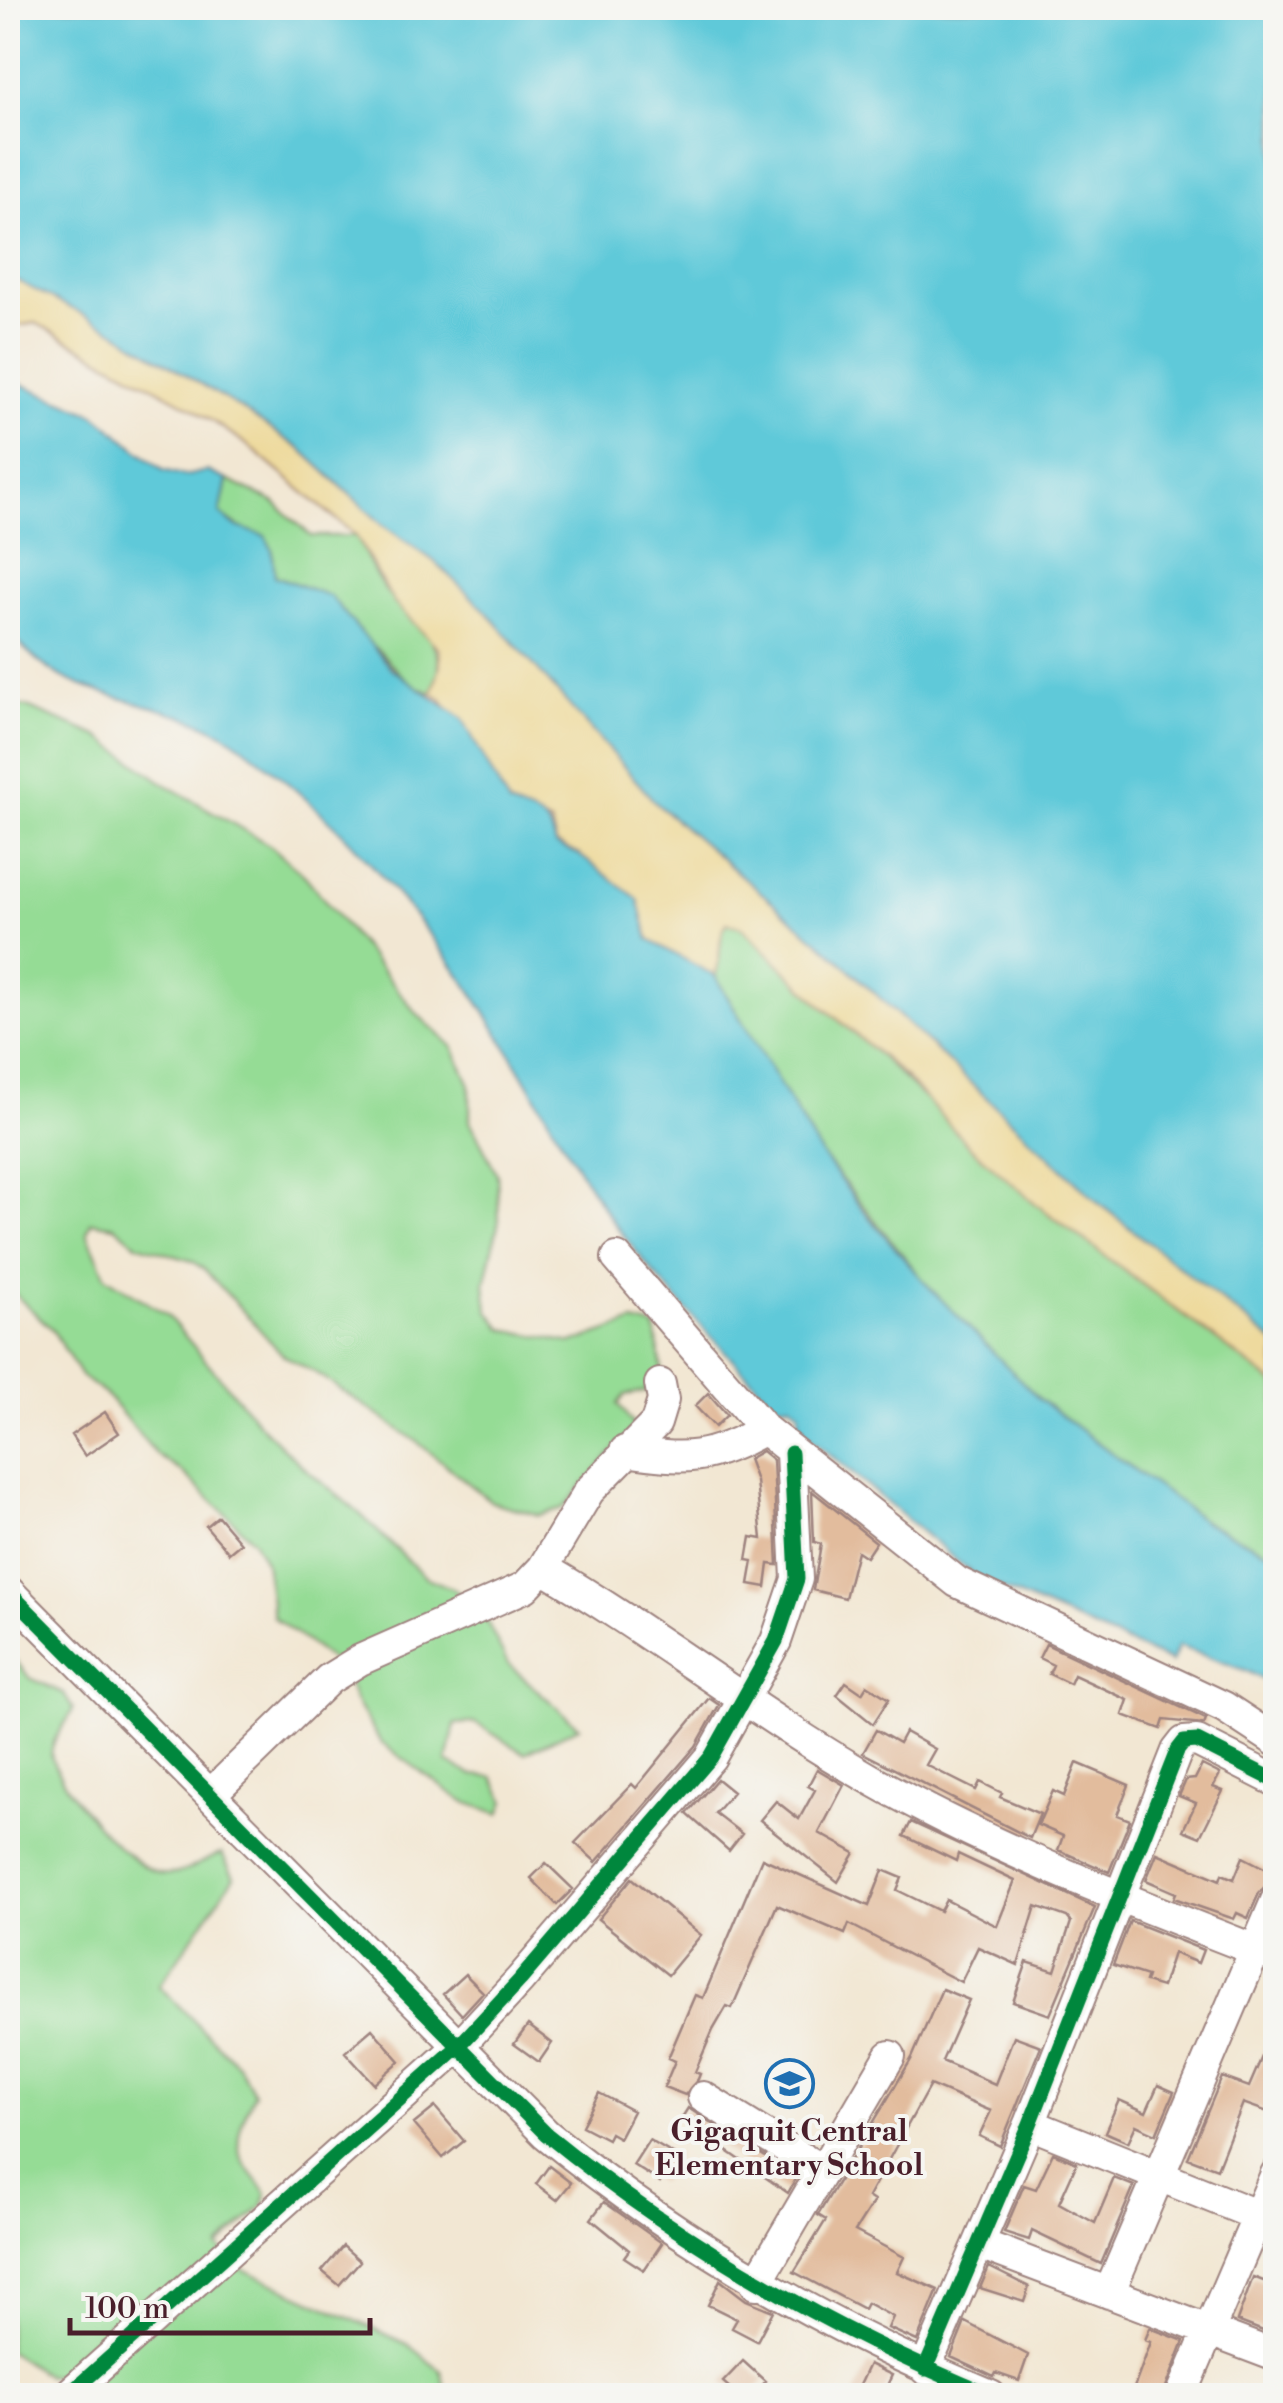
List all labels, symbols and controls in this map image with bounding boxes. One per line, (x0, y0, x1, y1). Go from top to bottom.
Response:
school or university icon: Gigaquit Central Elementary School (763, 2057, 815, 2109)
place label: Gigaquit Central Elementary School (655, 2113, 923, 2185)
scale bar (70, 2273, 370, 2335)
text: 100 m (85, 2290, 169, 2328)

